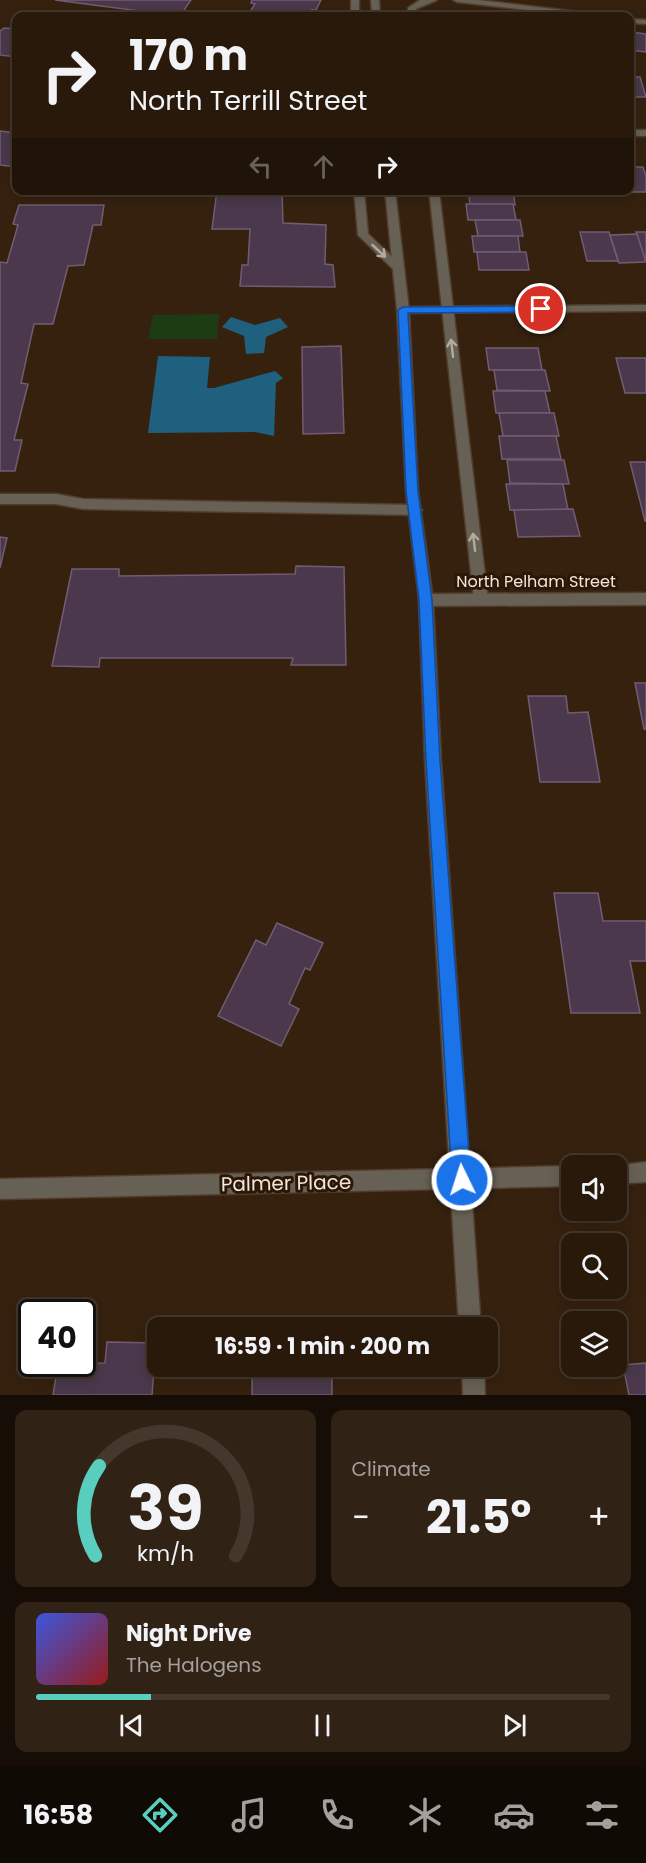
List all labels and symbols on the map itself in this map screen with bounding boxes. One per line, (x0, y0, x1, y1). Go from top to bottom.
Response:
one-way arrow (372, 244, 387, 258)
pin (515, 283, 566, 334)
one-way arrow (446, 338, 457, 358)
one-way arrow (469, 532, 480, 552)
street label: North Pelham Street (456, 570, 616, 593)
position arrow (430, 1148, 494, 1212)
street label: Palmer Place (221, 1168, 351, 1198)
speed limit sign: 40 (18, 1299, 96, 1377)

